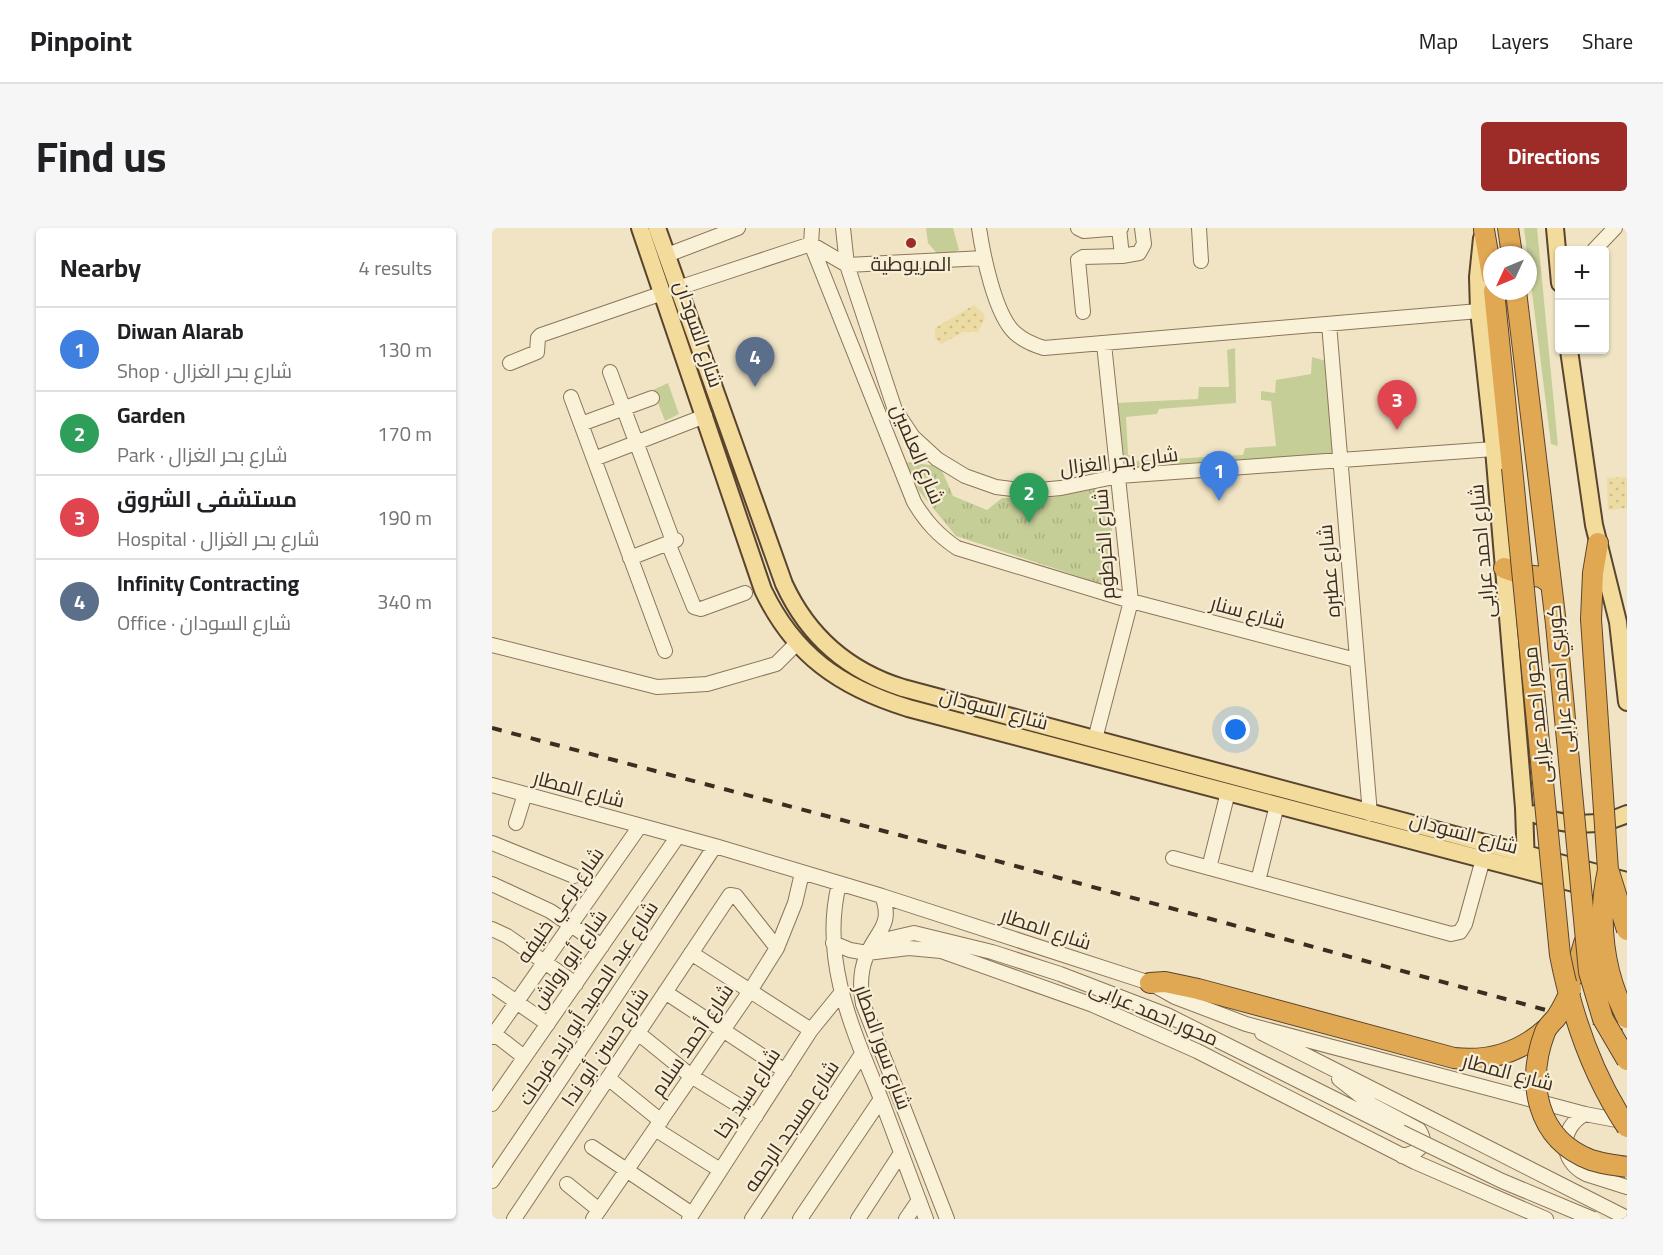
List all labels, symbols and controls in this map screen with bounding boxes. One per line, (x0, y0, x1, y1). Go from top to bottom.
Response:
text: Pinpoint (30, 15, 132, 67)
text: Map (1419, 22, 1458, 61)
text: Layers (1491, 22, 1549, 61)
text: Share (1582, 22, 1633, 61)
text: Find us (36, 117, 167, 196)
button: Directions (1481, 122, 1627, 191)
marker: المريوطية (904, 236, 918, 250)
text: Nearby (60, 243, 141, 292)
place label: المريوطية (870, 245, 952, 282)
north arrow (1483, 246, 1537, 300)
map controls (1555, 246, 1609, 354)
button: + (1555, 246, 1609, 300)
text: 4 results (359, 249, 432, 286)
street label: شارع السودان (664, 275, 735, 392)
button: − (1555, 300, 1609, 354)
text: Diwan Alarab (117, 310, 244, 352)
text: 1 (74, 331, 85, 368)
text: 130 m (377, 331, 432, 368)
pin: 4 (736, 338, 774, 387)
text: Shop · شارع بحر الغزال (117, 352, 292, 389)
pin: 3 (1378, 380, 1416, 430)
text: Garden (117, 394, 185, 436)
street label: شارع العلمين (881, 398, 956, 510)
text: 2 (74, 415, 85, 452)
text: 170 m (377, 415, 432, 452)
street label: شارع بحر الغزال (1058, 435, 1180, 486)
text: Park · شارع بحر الغزال (117, 436, 288, 473)
pin: 1 (1200, 452, 1238, 501)
pin: 2 (1010, 474, 1048, 523)
text: مستشفى الشروق (117, 478, 297, 520)
street label: شارع احمد عرابى (1457, 482, 1506, 620)
street label: شارع الخرطوم (1081, 487, 1126, 601)
text: 3 (74, 499, 85, 536)
text: 190 m (377, 499, 432, 536)
text: Hospital · شارع بحر الغزال (117, 520, 319, 557)
street label: شارع عطبره (1306, 523, 1351, 619)
text: Infinity Contracting (117, 562, 299, 604)
text: 4 (74, 583, 85, 620)
text: 340 m (377, 583, 432, 620)
street label: شارع سنار (1205, 583, 1290, 639)
street label: كوبري احمد عرابى (1535, 603, 1584, 755)
text: Office · شارع السودان (117, 604, 291, 641)
street label: محور احمد عرابى (1511, 645, 1562, 785)
street label: شارع السودان (936, 676, 1053, 741)
your location (1221, 715, 1250, 744)
street label: شارع المطار (528, 758, 629, 819)
street label: شارع السودان (1406, 800, 1523, 865)
street label: شارع برعي خليفه (505, 838, 614, 971)
street label: شارع عبد الحميد أبو زيد فرحات (507, 893, 668, 1113)
street label: شارع المطار (995, 896, 1096, 961)
street label: شارع أبو رواش (520, 901, 617, 1017)
street label: محور احمد عرابى (1084, 969, 1225, 1056)
street label: شارع أحمد سلام (640, 975, 743, 1104)
street label: شارع سور المطار (843, 978, 923, 1115)
street label: شارع حسن أبو ندا (551, 979, 658, 1114)
street label: شارع سيد رخا (703, 1039, 790, 1146)
street label: شارع المطار (1457, 1041, 1558, 1102)
street label: شارع مسجد الرحمه (732, 1052, 849, 1200)

